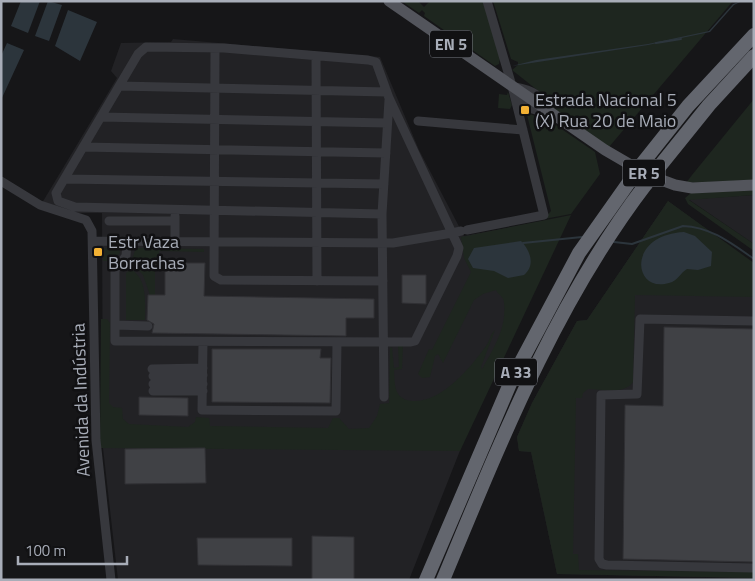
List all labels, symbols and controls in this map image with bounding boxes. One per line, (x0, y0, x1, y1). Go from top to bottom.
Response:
road number: EN 5 (430, 31, 472, 58)
place label: Estrada Nacional 5 (X) Rua 20 de Maio (535, 86, 677, 134)
marker: Estrada Nacional 5 (X) Rua 20 de Maio (519, 104, 531, 116)
road number: ER 5 (623, 160, 665, 187)
place label: Estr Vaza Borrachas (108, 228, 185, 276)
marker: Estr Vaza Borrachas (92, 246, 104, 258)
street label: Avenida da Indústria (64, 323, 97, 477)
road number: A 33 (495, 358, 537, 386)
scale bar (18, 534, 126, 566)
text: 100 m (25, 539, 66, 562)

